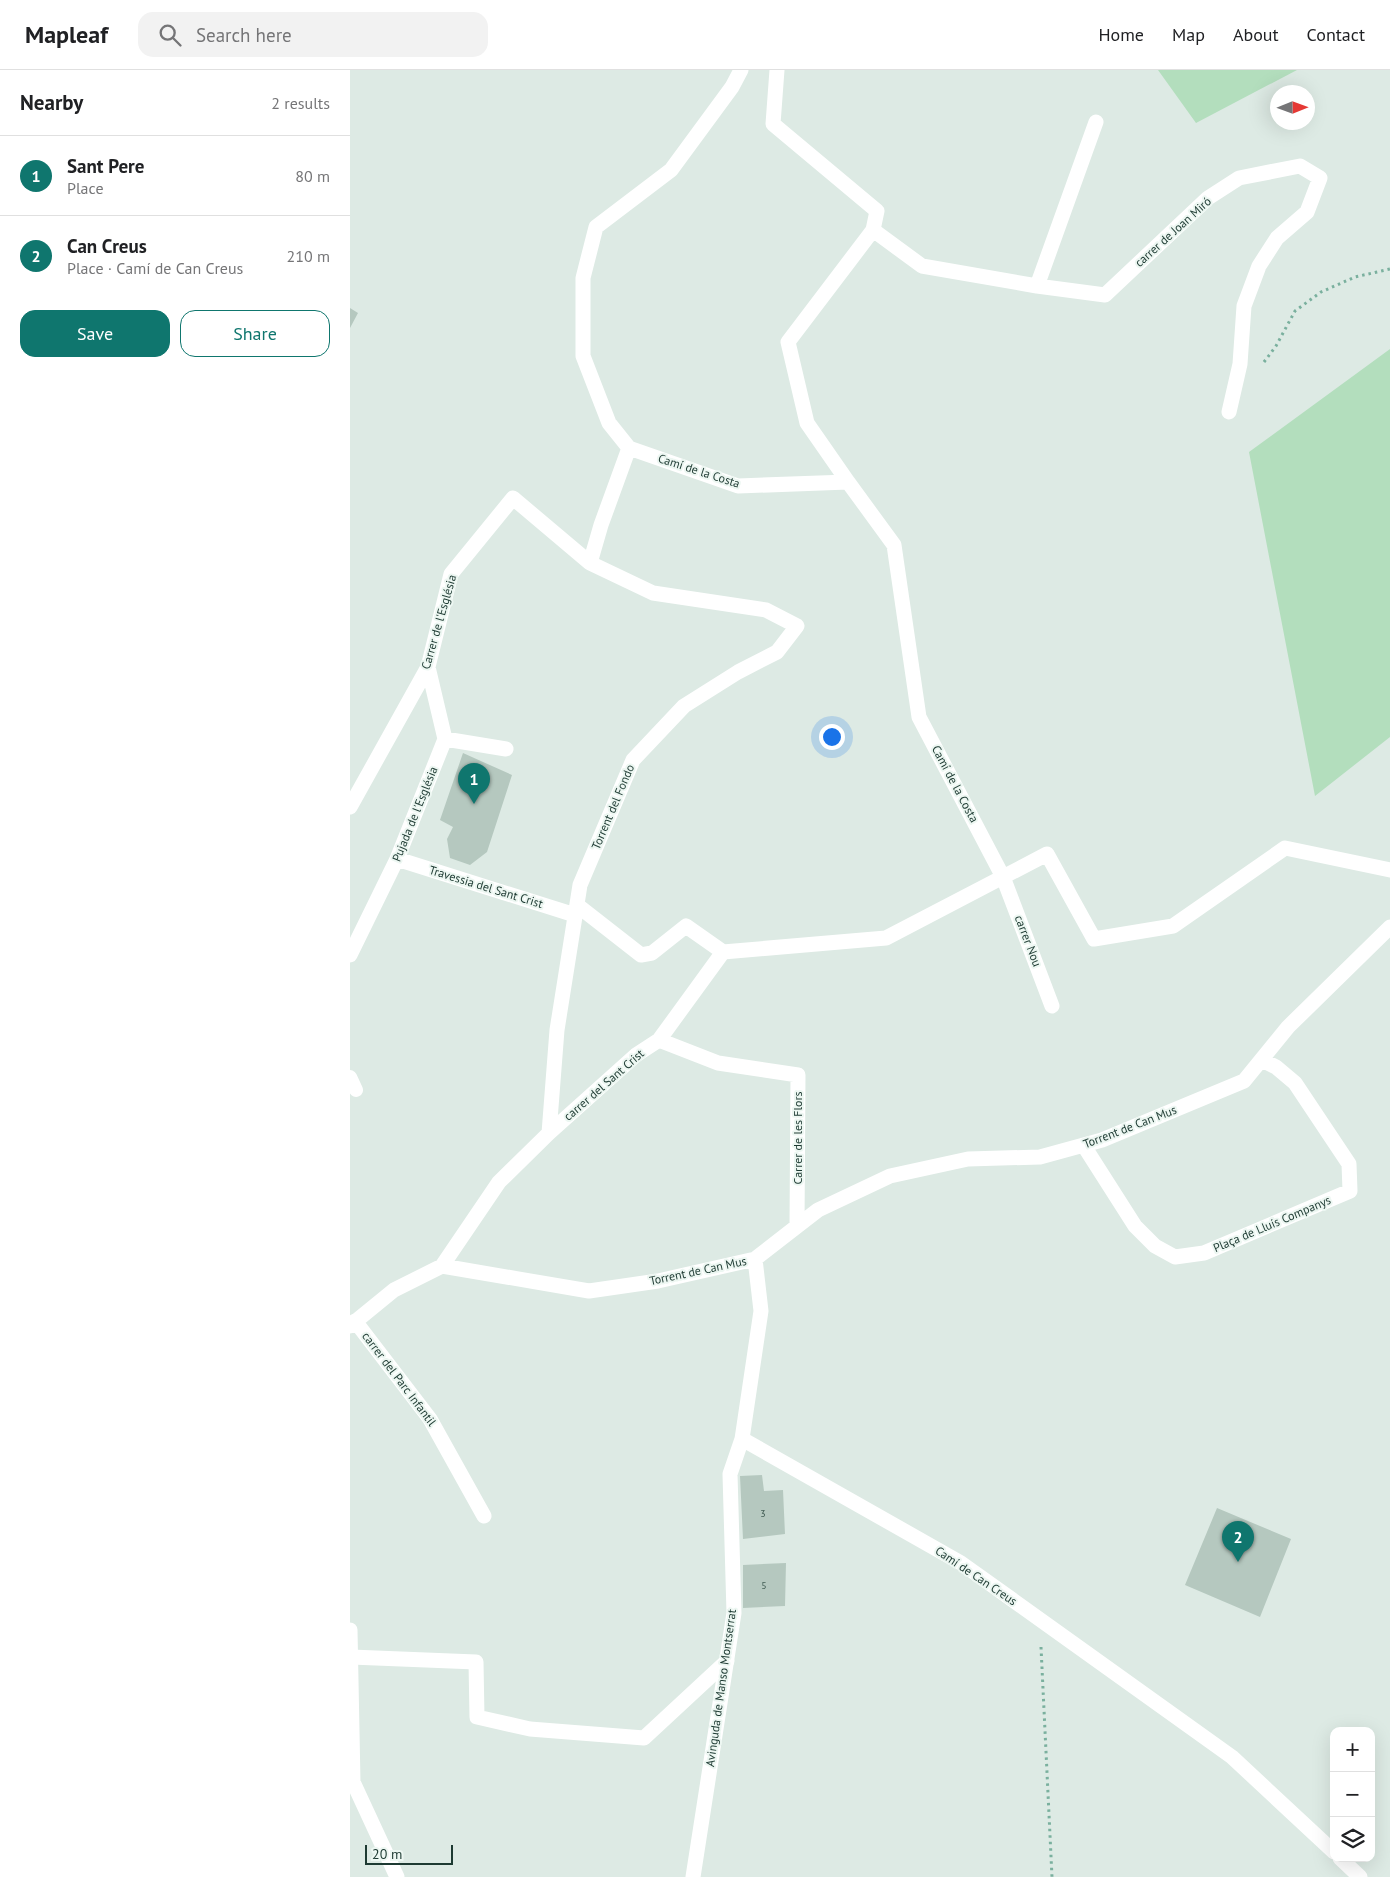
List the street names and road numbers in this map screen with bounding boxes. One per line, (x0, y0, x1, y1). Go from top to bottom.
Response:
street label: carrer de Joan Miró (1131, 193, 1214, 270)
street label: Camí de la Costa (656, 450, 742, 491)
street label: Carrer de l'Església (418, 573, 459, 671)
street label: Camí de la Costa (929, 743, 982, 825)
street label: Torrent del Fondo (588, 762, 637, 852)
street label: Pujada de l'Església (389, 764, 440, 864)
street label: Travessia del Sant Crist (427, 862, 545, 911)
street label: carrer Nou (1012, 913, 1045, 969)
street label: carrer del Sant Crist (560, 1046, 647, 1124)
street label: Carrer de les Flors (790, 1091, 805, 1185)
street label: Torrent de Can Mus (1081, 1102, 1179, 1151)
street label: Plaça de Lluís Companys (1211, 1192, 1333, 1255)
street label: Torrent de Can Mus (648, 1253, 748, 1288)
street label: carrer del Parc Infantil (359, 1329, 440, 1429)
street label: Camí de Can Creus (933, 1543, 1020, 1608)
street label: Avinguda de Manso Montserrat (702, 1608, 739, 1768)

